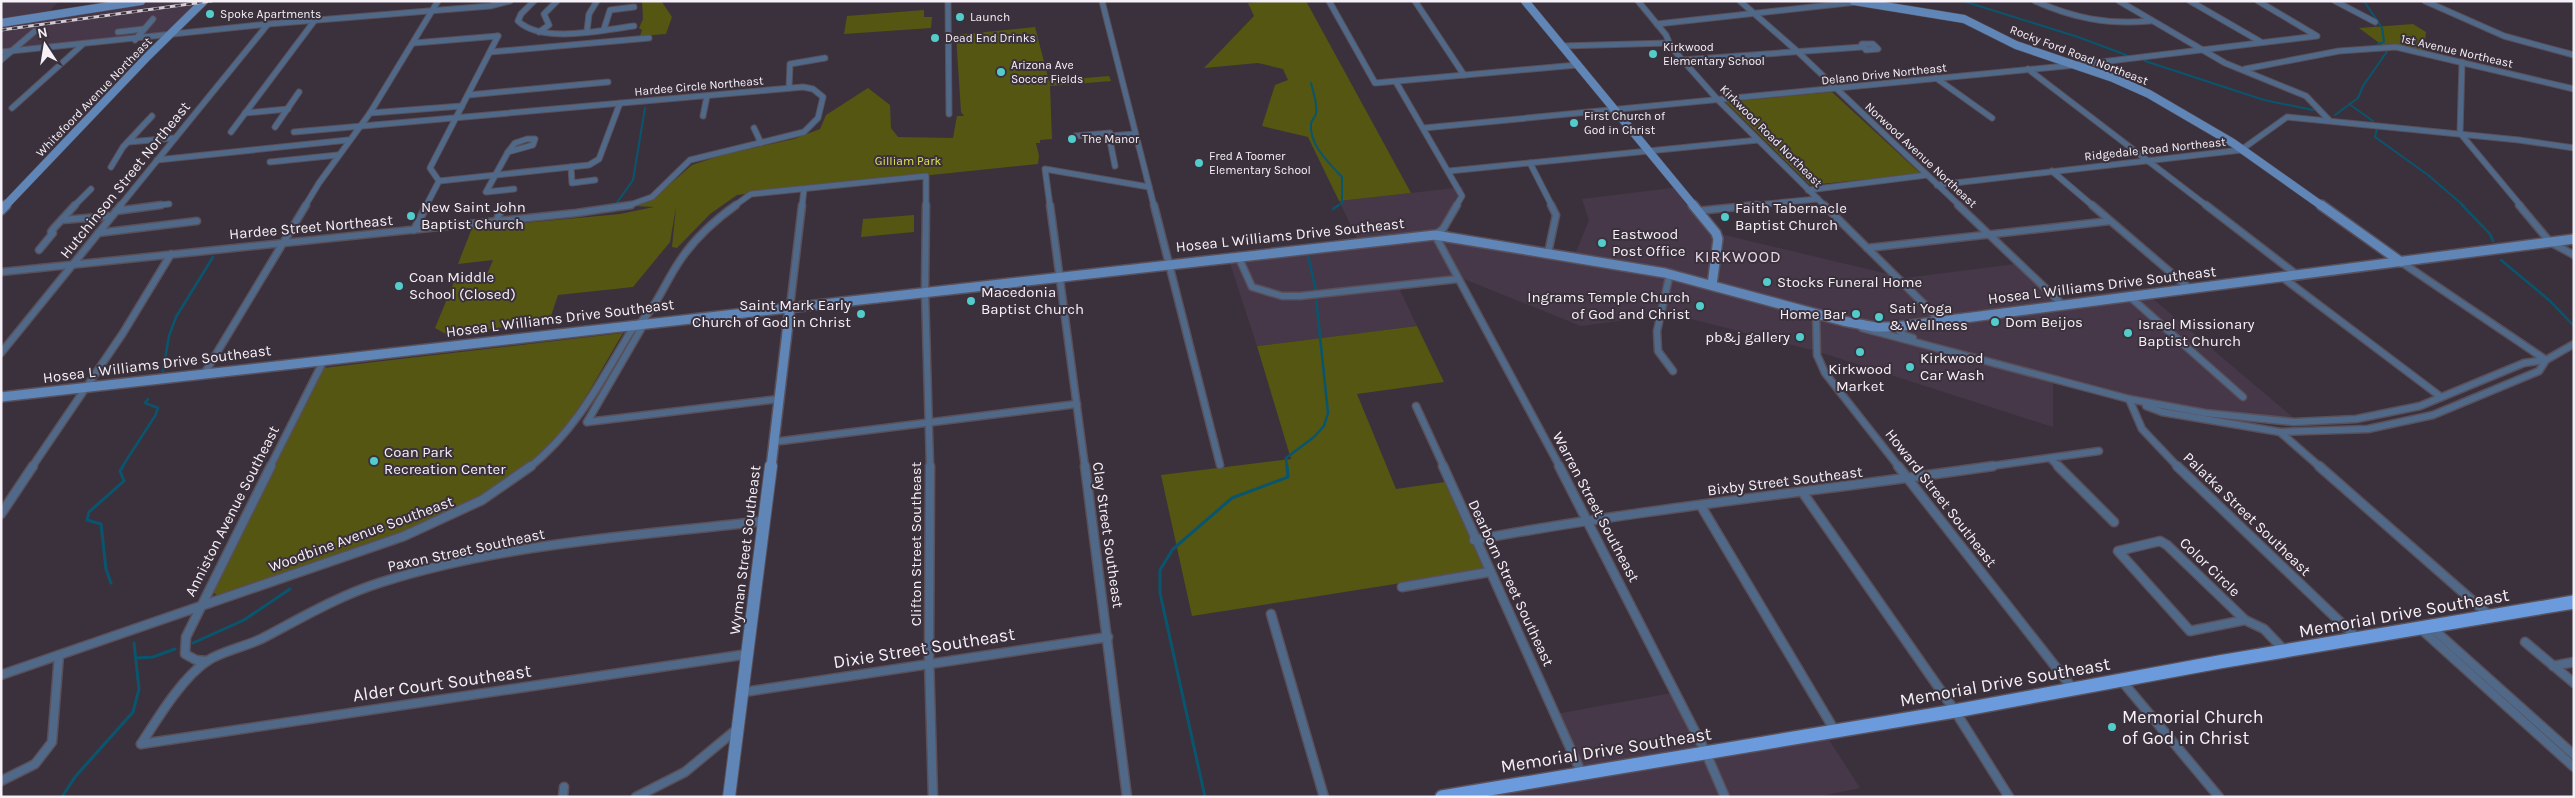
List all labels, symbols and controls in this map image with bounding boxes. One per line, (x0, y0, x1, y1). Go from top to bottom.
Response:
place label: Spoke Apartments (220, 7, 321, 21)
marker: Spoke Apartments (204, 8, 216, 20)
place label: Launch (970, 10, 1010, 24)
marker: Launch (954, 11, 966, 23)
north arrow (20, 20, 70, 70)
street label: Rocky Ford Road Northeast (2008, 22, 2150, 88)
place label: Dead End Drinks (945, 31, 1036, 45)
street label: 1st Avenue Northeast (2400, 31, 2515, 71)
marker: Dead End Drinks (929, 32, 941, 44)
street label: Whitefoord Avenue Northeast (33, 34, 155, 160)
place label: Kirkwood Elementary School (1663, 40, 1765, 68)
marker: Kirkwood Elementary School (1647, 48, 1659, 60)
place label: Arizona Ave Soccer Fields (1011, 58, 1083, 86)
street label: Delano Drive Northeast (1821, 60, 1948, 88)
marker: Arizona Ave Soccer Fields (995, 66, 1007, 78)
street label: Hardee Circle Northeast (634, 73, 765, 99)
street label: Kirkwood Road Northeast (1717, 82, 1825, 190)
street label: Hutchinson Street Northeast (56, 98, 194, 262)
street label: Norwood Avenue Northeast (1862, 100, 1980, 211)
place label: First Church of God in Christ (1584, 109, 1666, 137)
marker: First Church of God in Christ (1568, 117, 1580, 129)
place label: The Manor (1082, 132, 1140, 146)
marker: The Manor (1066, 133, 1078, 145)
street label: Ridgedale Road Northeast (2084, 135, 2227, 163)
place label: Fred A Toomer Elementary School (1209, 149, 1311, 177)
park label: Gilliam Park (875, 154, 942, 168)
marker: Fred A Toomer Elementary School (1193, 157, 1205, 169)
place label: New Saint John Baptist Church (421, 198, 526, 233)
place label: Faith Tabernacle Baptist Church (1735, 199, 1847, 234)
marker: New Saint John Baptist Church (405, 210, 417, 222)
street label: Hardee Street Northeast (228, 211, 394, 243)
marker: Faith Tabernacle Baptist Church (1719, 211, 1731, 223)
street label: Hosea L Williams Drive Southeast (1175, 214, 1406, 256)
place label: Eastwood Post Office (1612, 225, 1685, 260)
marker: Eastwood Post Office (1596, 237, 1608, 249)
district label: KIRKWOOD (1694, 247, 1782, 266)
street label: Hosea L Williams Drive Southeast (1987, 262, 2217, 308)
place label: Coan Middle School (Closed) (409, 268, 516, 303)
place label: Stocks Funeral Home (1777, 273, 1922, 291)
marker: Stocks Funeral Home (1761, 276, 1773, 288)
marker: Coan Middle School (Closed) (393, 280, 405, 292)
place label: Macedonia Baptist Church (981, 283, 1084, 318)
place label: Ingrams Temple Church of God and Christ (1527, 288, 1690, 323)
street label: Hosea L Williams Drive Southeast (445, 295, 675, 341)
marker: Macedonia Baptist Church (965, 295, 977, 307)
place label: Saint Mark Early Church of God in Christ (692, 296, 851, 331)
place label: Sati Yoga & Wellness (1889, 299, 1968, 334)
marker: Ingrams Temple Church of God and Christ (1694, 300, 1706, 312)
place label: Home Bar (1779, 305, 1847, 323)
marker: Saint Mark Early Church of God in Christ (855, 308, 867, 320)
marker: Home Bar (1850, 308, 1862, 320)
marker: Sati Yoga & Wellness (1873, 311, 1885, 323)
place label: Dom Beijos (2005, 313, 2083, 331)
place label: Israel Missionary Baptist Church (2138, 315, 2255, 350)
marker: Dom Beijos (1989, 316, 2001, 328)
marker: Israel Missionary Baptist Church (2122, 327, 2134, 339)
place label: pb&j gallery (1705, 328, 1790, 346)
marker: pb&j gallery (1794, 331, 1806, 343)
street label: Hosea L Williams Drive Southeast (42, 341, 272, 387)
marker: Kirkwood Market (1854, 346, 1866, 358)
place label: Kirkwood Car Wash (1920, 349, 1985, 384)
place label: Kirkwood Market (1828, 360, 1892, 395)
marker: Kirkwood Car Wash (1904, 361, 1916, 373)
street label: Anniston Avenue Southeast (181, 422, 283, 599)
street label: Howard Street Southeast (1881, 425, 2001, 571)
street label: Warren Street Southeast (1549, 429, 1643, 586)
place label: Coan Park Recreation Center (384, 443, 506, 478)
street label: Palatka Street Southeast (2180, 448, 2315, 580)
marker: Coan Park Recreation Center (368, 455, 380, 467)
street label: Clifton Street Southeast (907, 461, 925, 626)
street label: Clay Street Southeast (1089, 461, 1127, 610)
street label: Bixby Street Southeast (1706, 463, 1864, 499)
street label: Wyman Street Southeast (726, 464, 764, 636)
street label: Woodbine Avenue Southeast (266, 492, 456, 576)
street label: Dearborn Street Southeast (1464, 497, 1558, 669)
street label: Paxon Street Southeast (386, 524, 547, 575)
street label: Color Circle (2176, 534, 2244, 600)
street label: Memorial Drive Southeast (2297, 584, 2511, 642)
street label: Dixie Street Southeast (832, 623, 1017, 673)
street label: Memorial Drive Southeast (1898, 653, 2112, 711)
street label: Alder Court Southeast (351, 660, 533, 706)
place label: Memorial Church of God in Christ (2122, 706, 2264, 749)
marker: Memorial Church of God in Christ (2106, 721, 2118, 733)
street label: Memorial Drive Southeast (1499, 722, 1713, 778)

